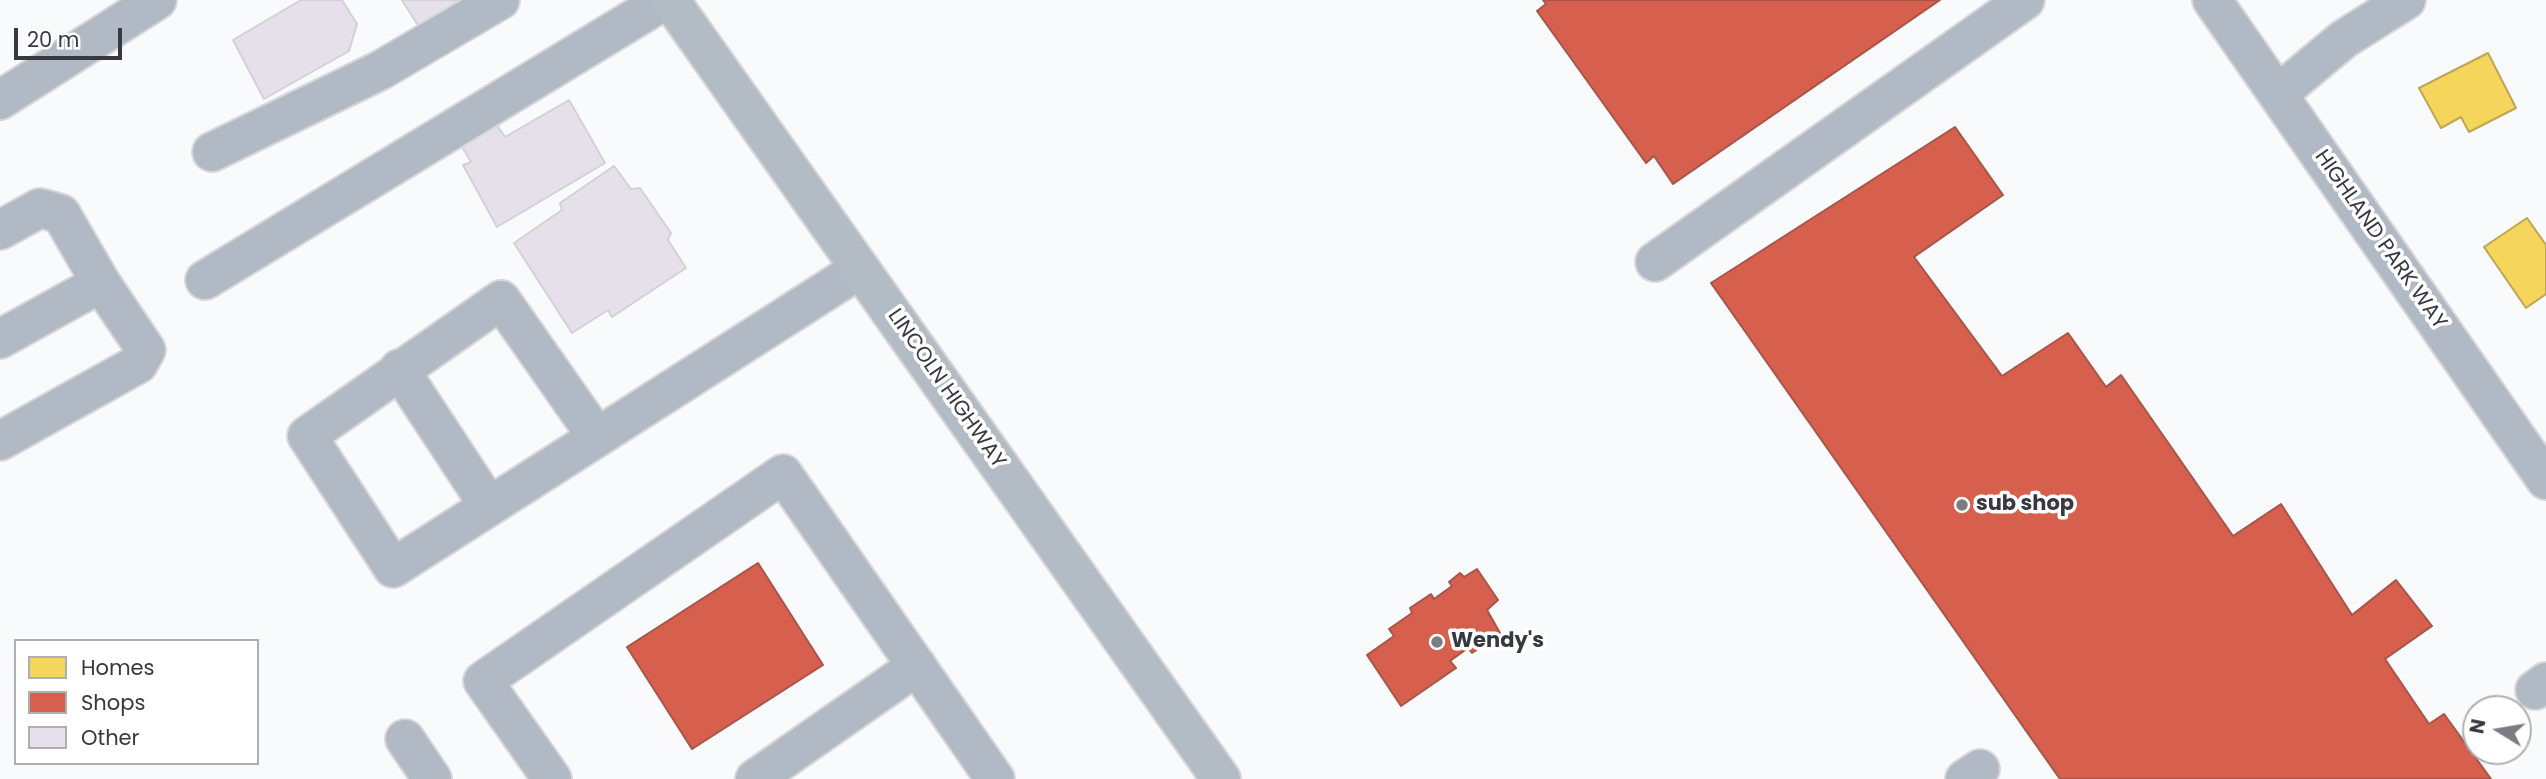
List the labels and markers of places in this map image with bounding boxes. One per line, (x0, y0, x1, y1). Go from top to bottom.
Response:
place label: sub shop (1976, 492, 2074, 518)
marker: sub shop (1954, 497, 1970, 513)
place label: Wendy's (1451, 629, 1544, 655)
marker: Wendy's (1429, 634, 1445, 650)

